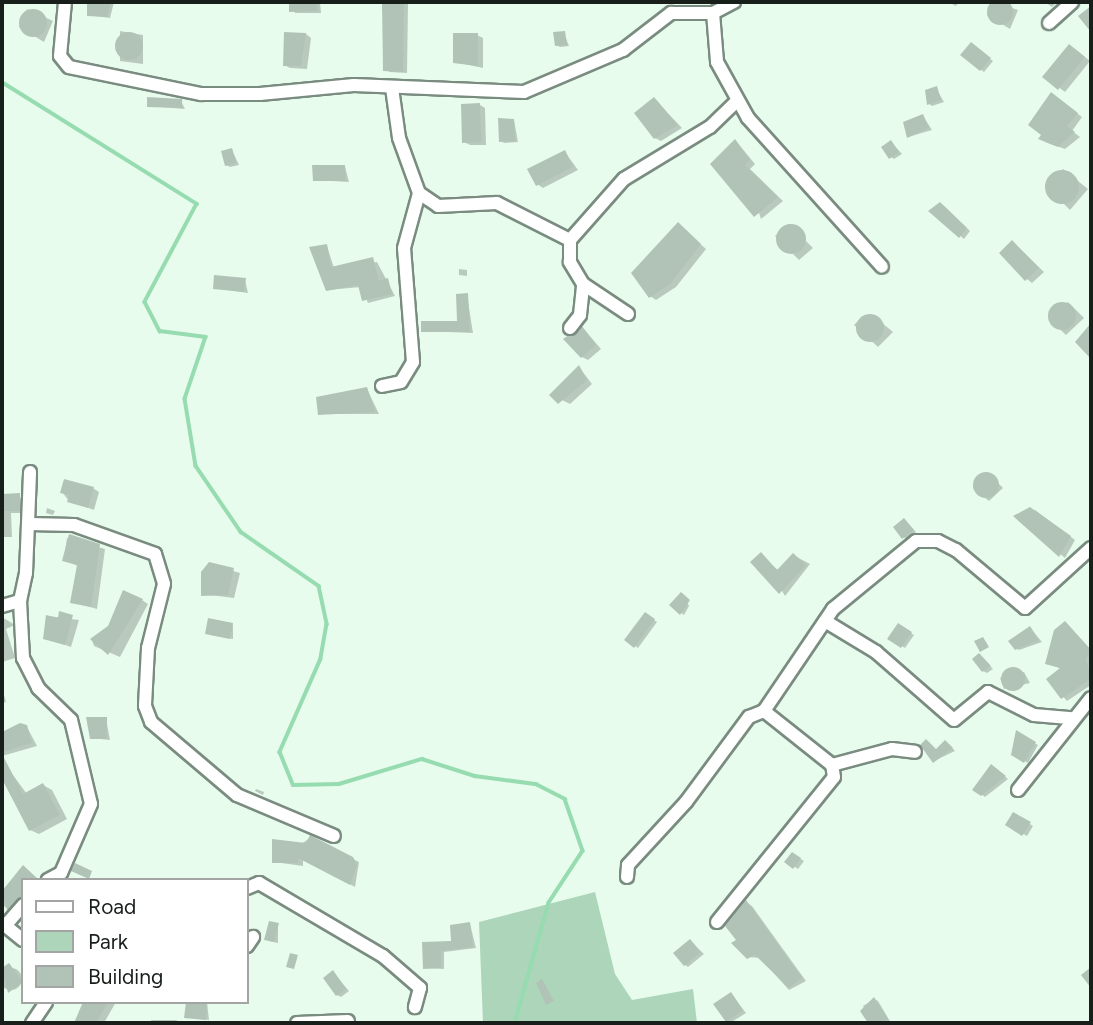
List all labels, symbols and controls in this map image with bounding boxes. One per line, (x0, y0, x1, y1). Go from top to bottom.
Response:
legend (21, 878, 248, 1004)
text: Road (88, 894, 136, 919)
text: Park (88, 929, 128, 954)
text: Building (88, 964, 163, 989)

